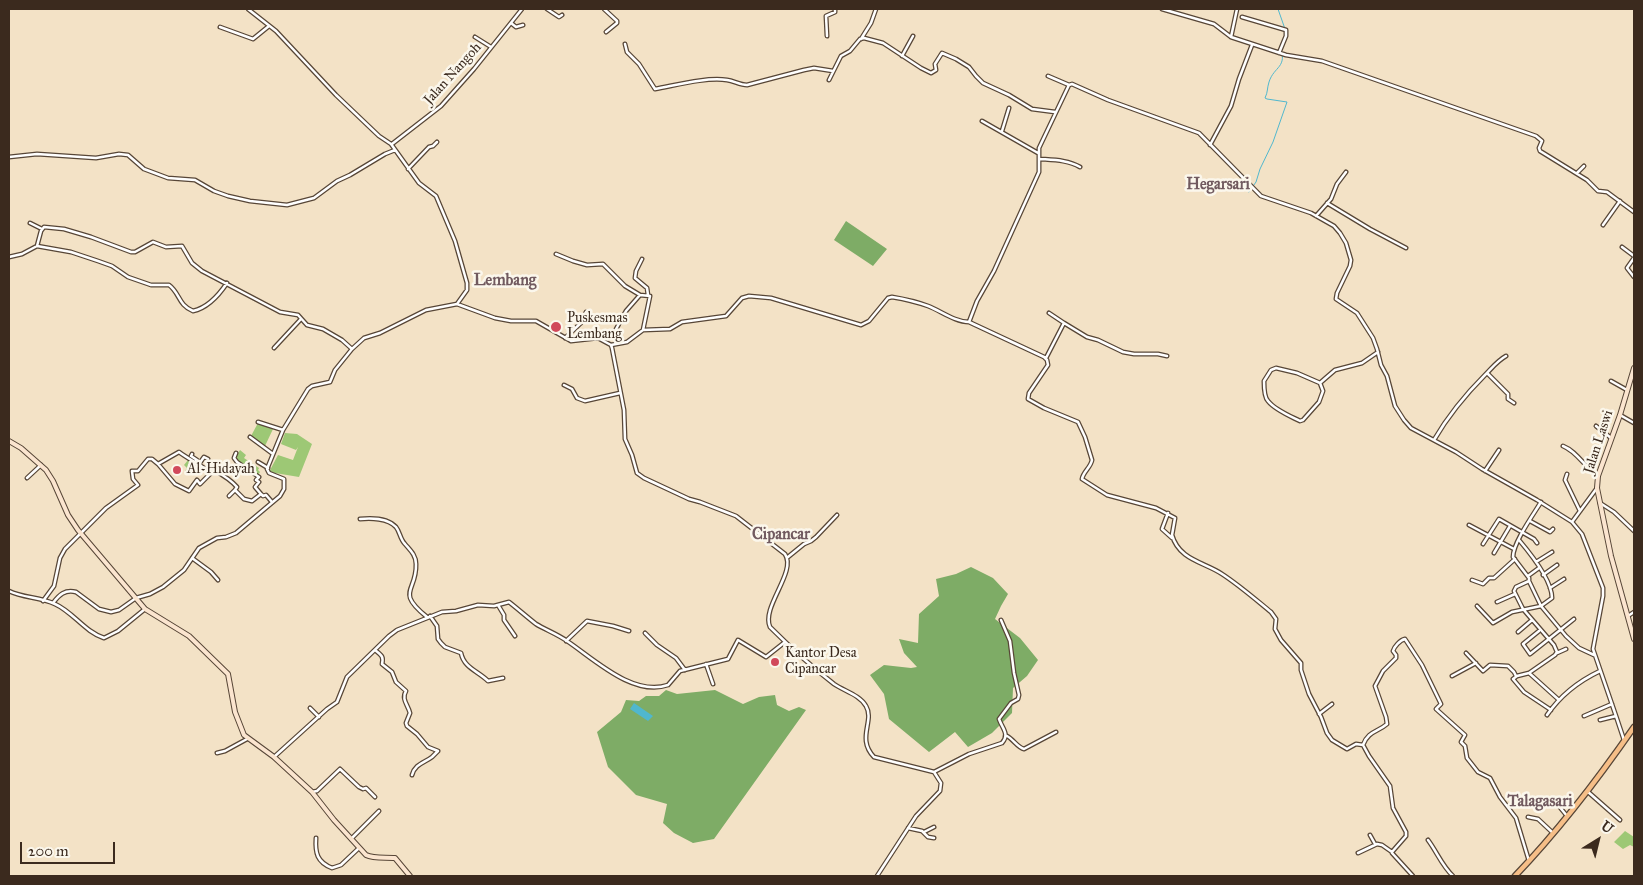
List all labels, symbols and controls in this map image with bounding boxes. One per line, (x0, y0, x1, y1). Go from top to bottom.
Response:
street label: Jalan Nangoh (421, 39, 485, 109)
district label: Hegarsari (1186, 175, 1250, 195)
district label: Lembang (474, 271, 536, 291)
place label: Puskesmas Lembang (567, 311, 628, 344)
marker: Puskesmas Lembang (549, 320, 563, 334)
street label: Jalan Laswi (1581, 408, 1617, 476)
place label: Al-Hidayah (187, 462, 255, 478)
marker: Al-Hidayah (171, 464, 183, 476)
district label: Cipancar (752, 525, 810, 545)
place label: Kantor Desa Cipancar (785, 646, 857, 679)
marker: Kantor Desa Cipancar (769, 656, 781, 668)
district label: Talagasari (1507, 792, 1573, 812)
north arrow (1573, 815, 1623, 865)
text: U (1598, 817, 1617, 838)
scale bar (22, 832, 118, 864)
text: 200 m (28, 842, 69, 860)

